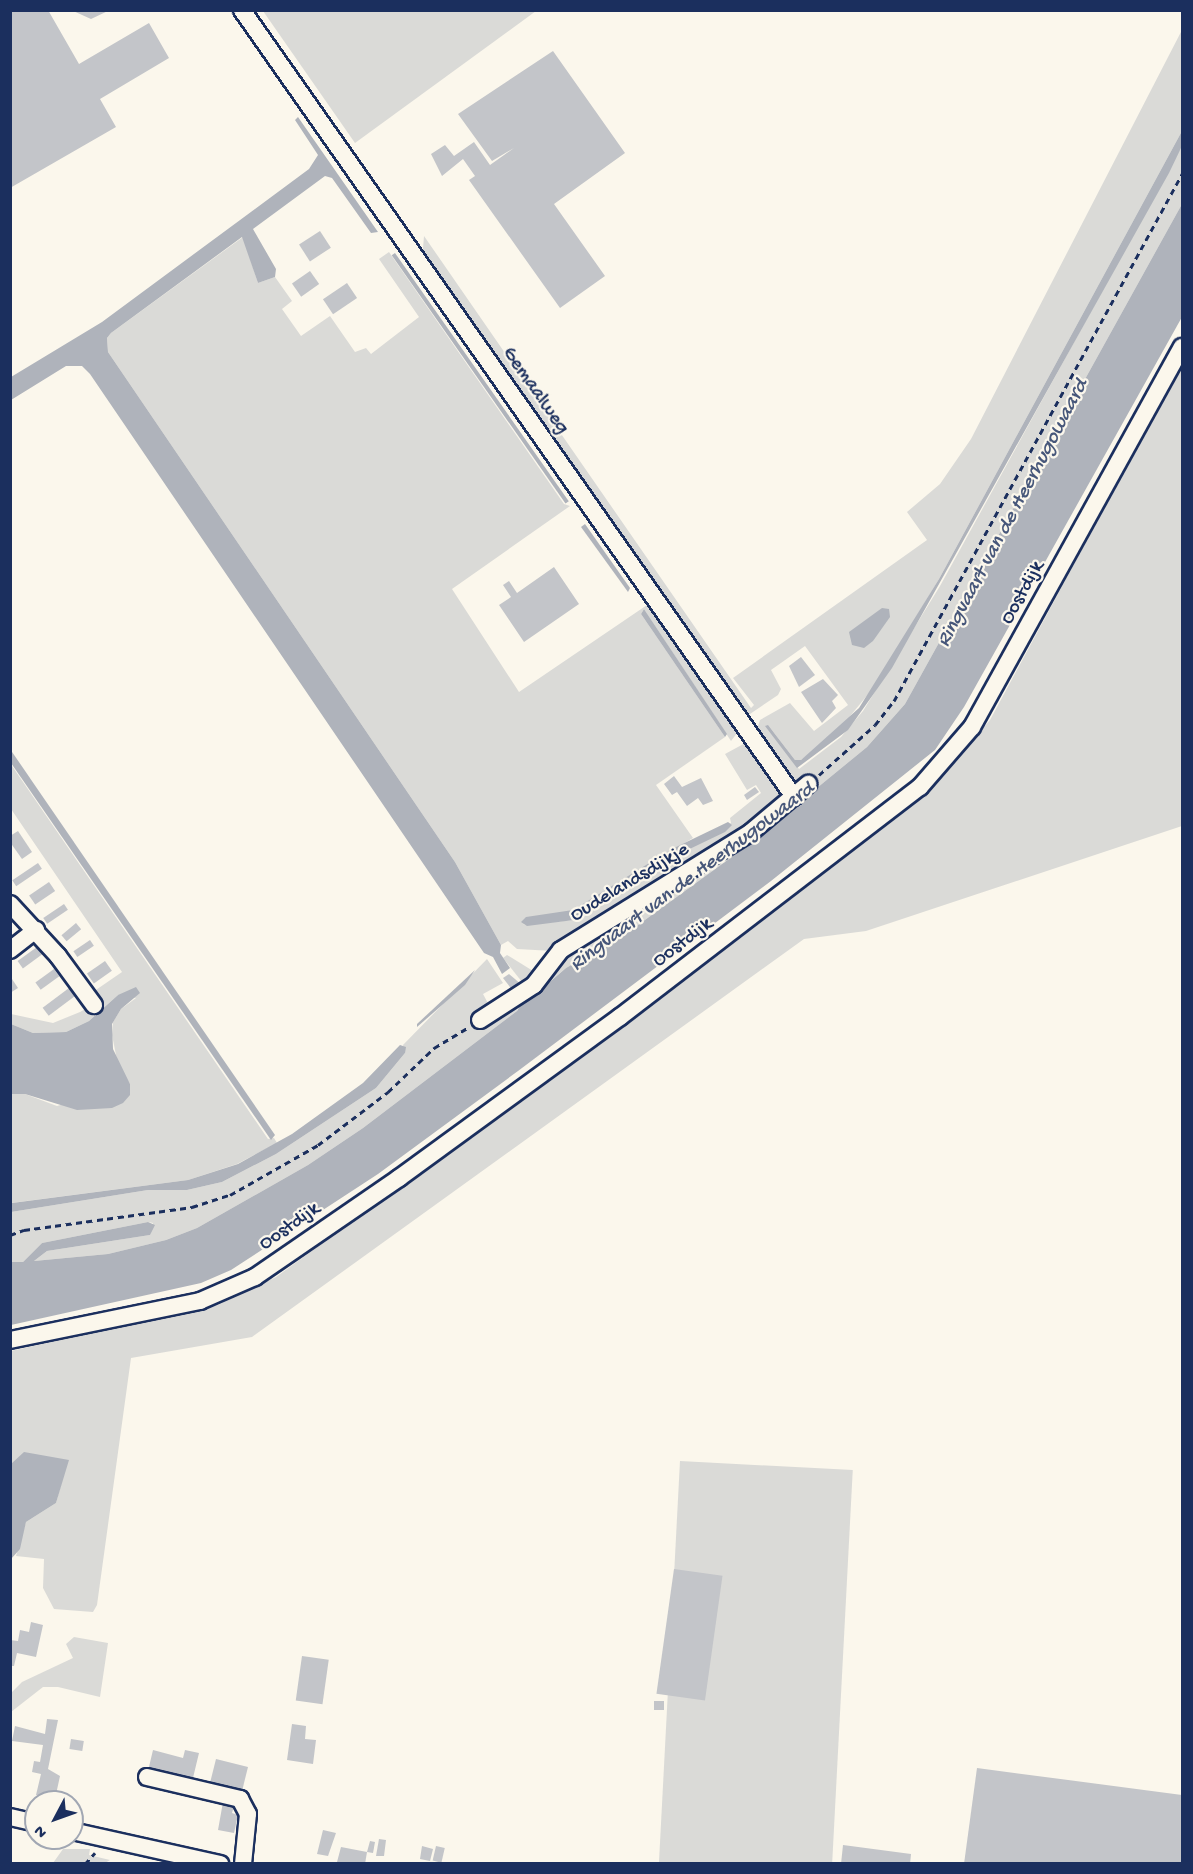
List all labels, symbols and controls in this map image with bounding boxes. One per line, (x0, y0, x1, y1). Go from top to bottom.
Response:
street label: Gemaalweg (496, 343, 574, 439)
water label: Ringvaart van de Heerhugowaard (933, 376, 1095, 652)
street label: Oostdijk (996, 557, 1050, 629)
water label: Ringvaart van de Heerhugowaard (566, 778, 820, 978)
street label: Oudelandsdijkje (566, 838, 694, 928)
street label: Oostdijk (648, 913, 718, 973)
street label: Oostdijk (255, 1197, 325, 1257)
north arrow (24, 1790, 84, 1850)
text: N (31, 1821, 52, 1841)

